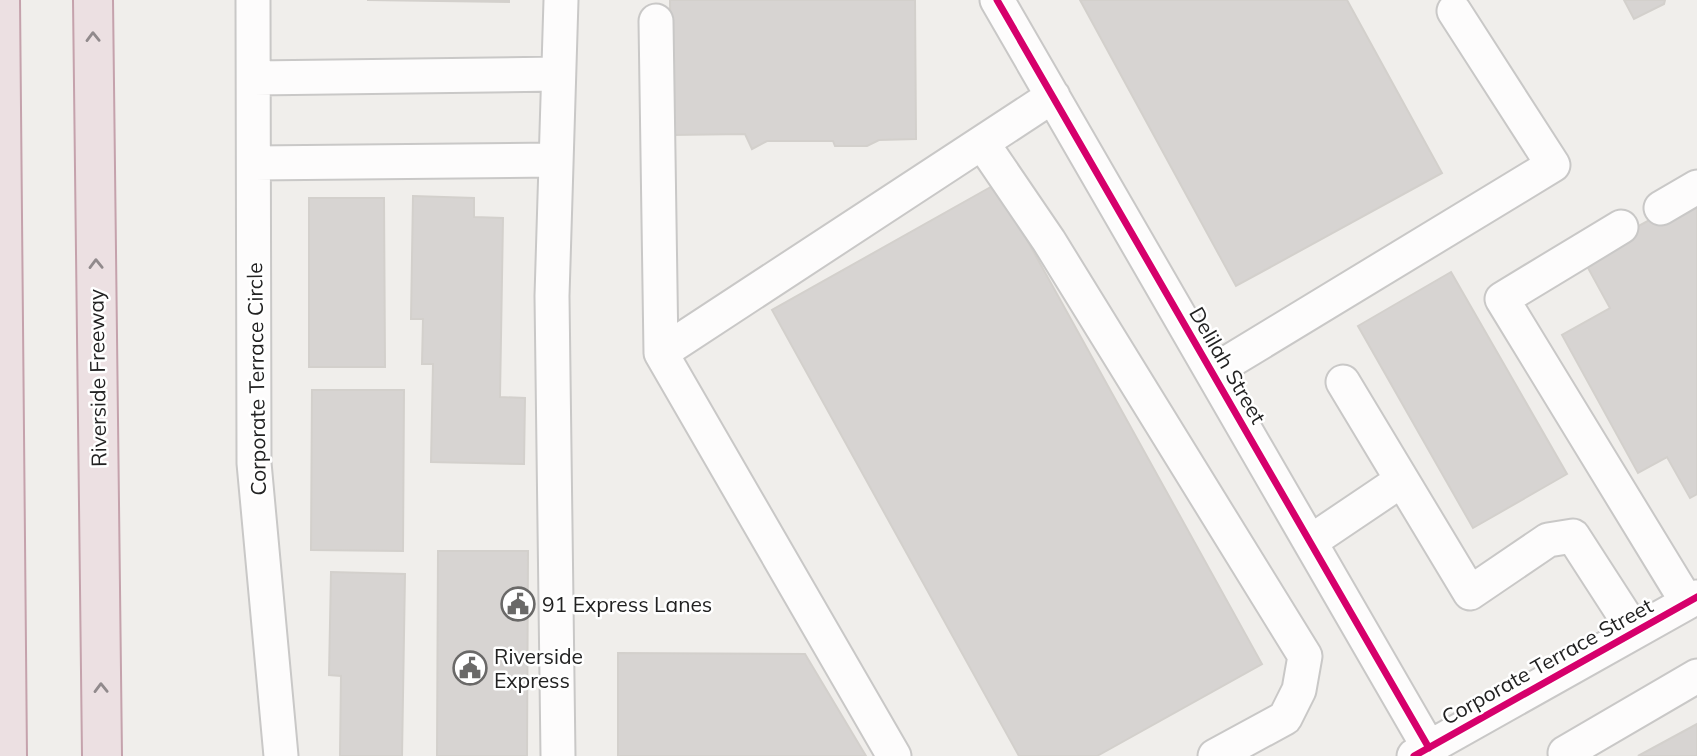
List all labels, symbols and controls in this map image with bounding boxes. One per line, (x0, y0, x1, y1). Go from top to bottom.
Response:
one-way arrow (85, 31, 101, 42)
one-way arrow (88, 259, 104, 269)
street label: Corporate Terrace Circle (241, 262, 271, 496)
street label: Riverside Freeway (82, 289, 112, 467)
street label: Delilah Street (1184, 302, 1272, 428)
public building icon: 91 Express Lanes (499, 585, 537, 623)
place label: 91 Express Lanes (542, 591, 712, 617)
street label: Corporate Terrace Street (1437, 592, 1657, 730)
place label: Riverside Express (494, 643, 583, 693)
public building icon: Riverside Express (451, 649, 489, 687)
one-way arrow (93, 682, 109, 693)

